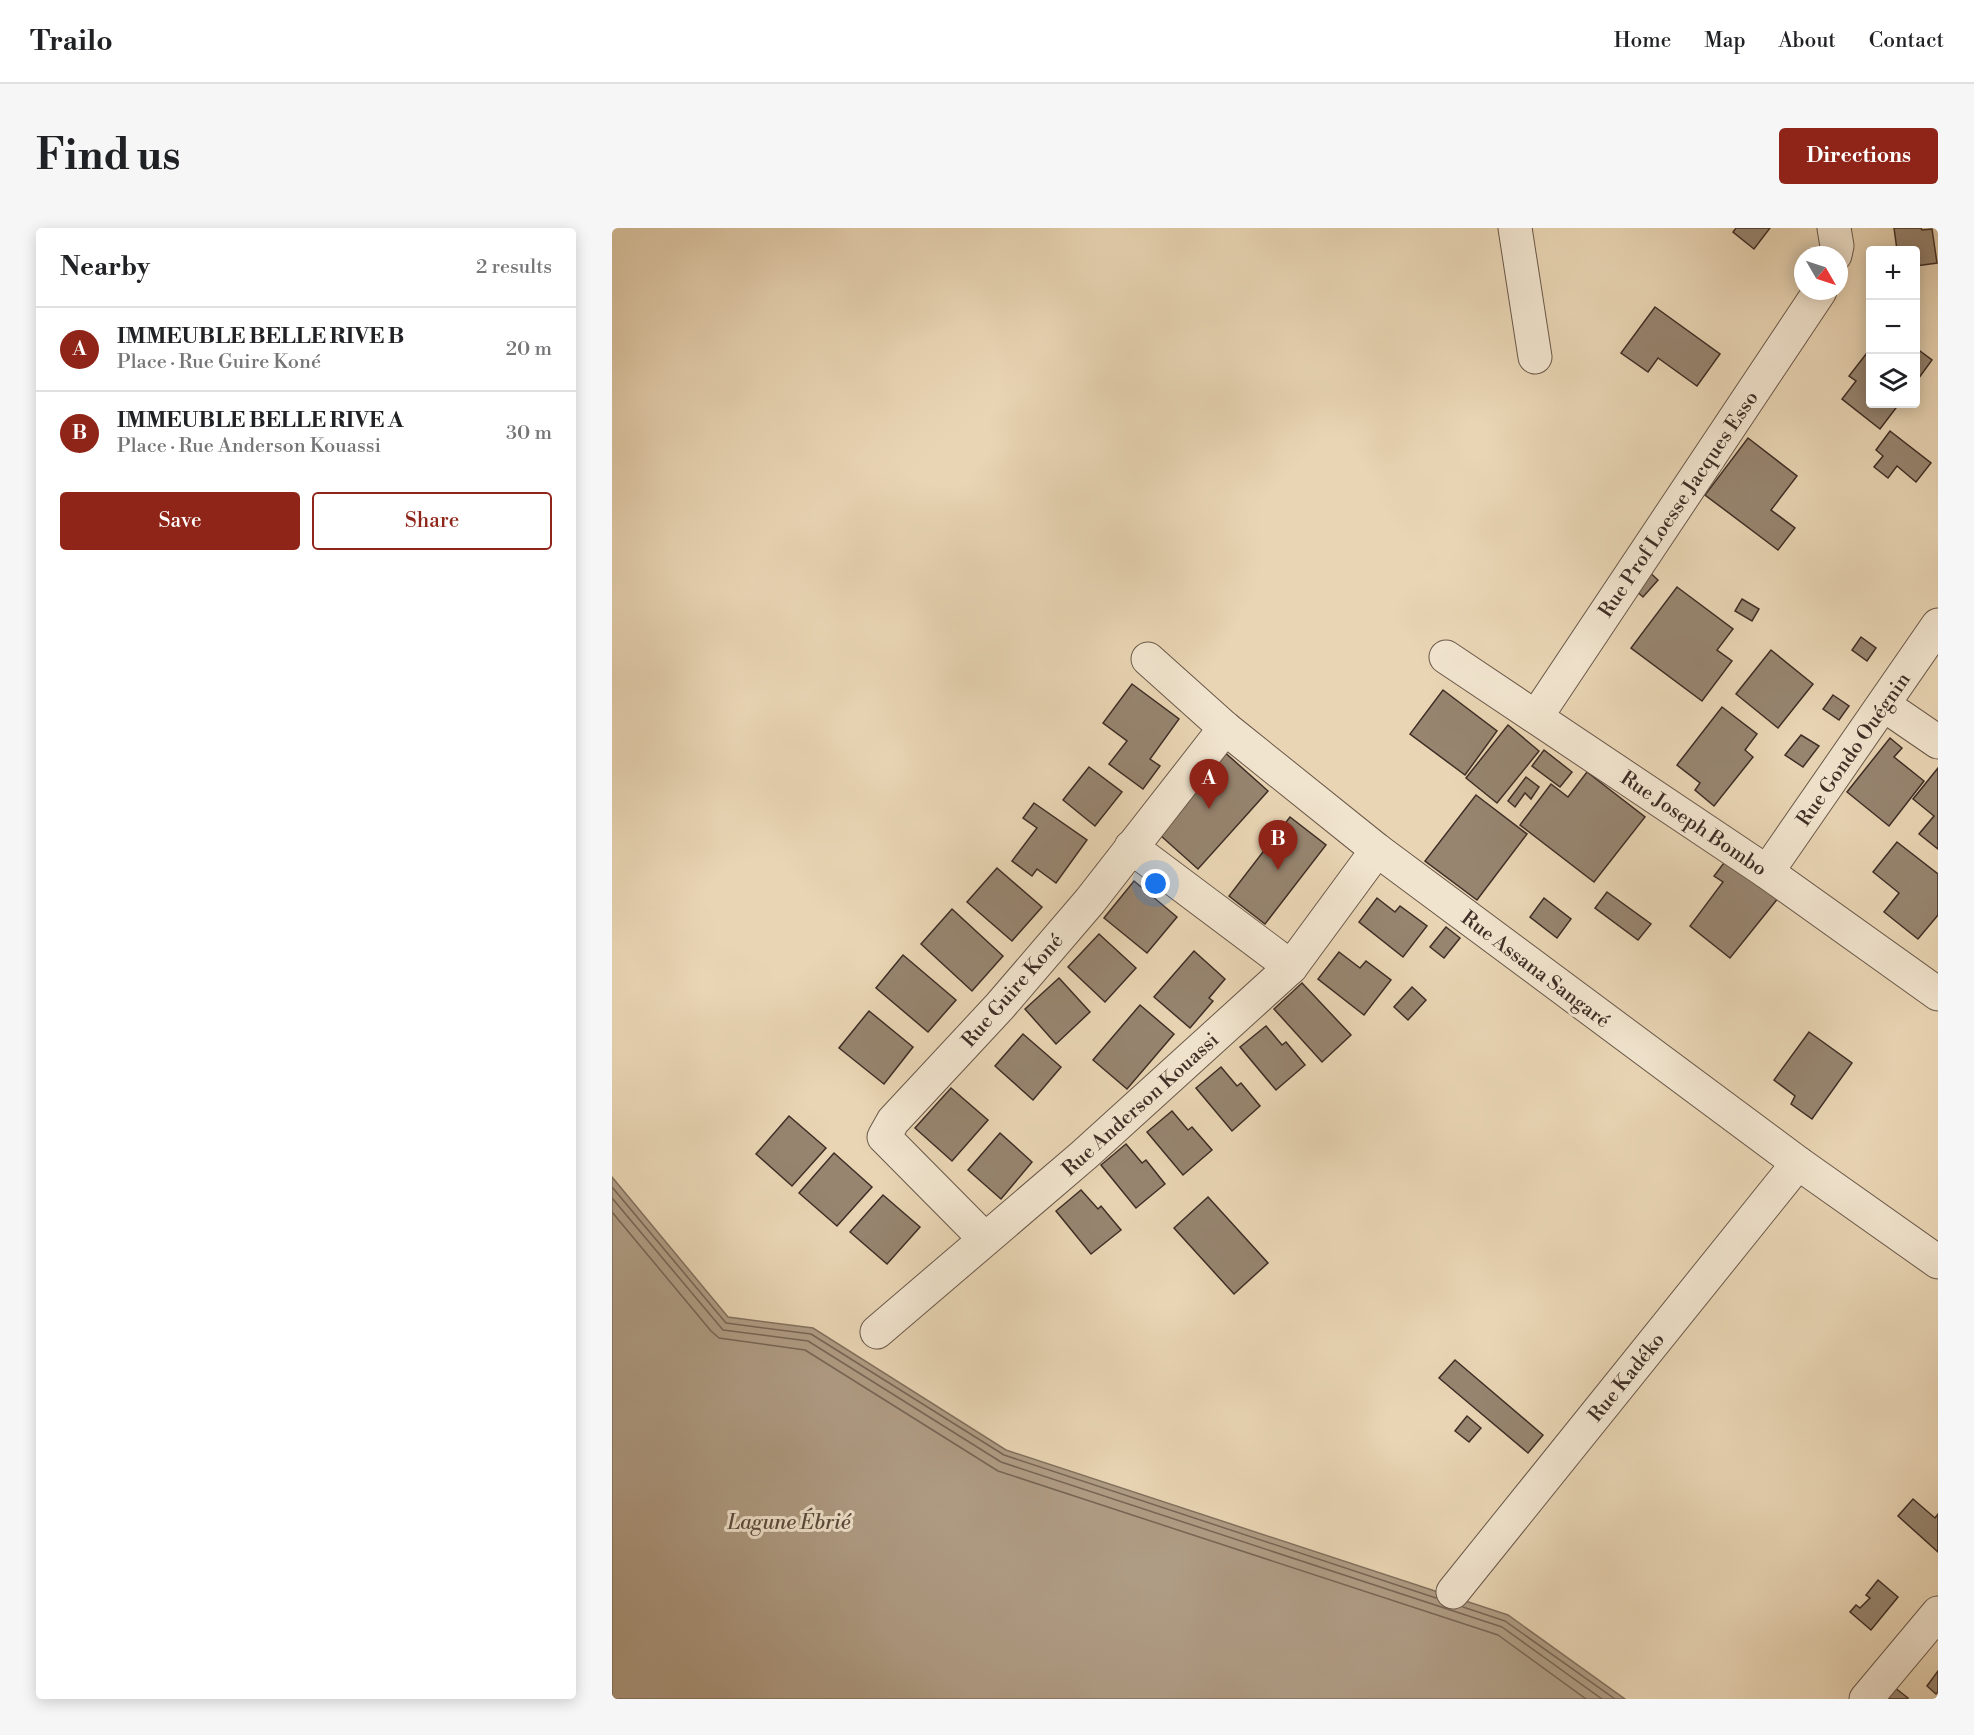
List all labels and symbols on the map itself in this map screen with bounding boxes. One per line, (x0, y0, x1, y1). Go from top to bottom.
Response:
north arrow (1794, 246, 1848, 300)
street label: Rue Prof Loesse Jacques Esso (1594, 387, 1765, 623)
street label: Rue Gondo Ouégnin (1792, 668, 1917, 832)
pin: A (1190, 760, 1228, 809)
street label: Rue Joseph Bombo (1615, 766, 1771, 882)
pin: B (1258, 820, 1298, 870)
your location (1141, 869, 1170, 898)
street label: Rue Assana Sangaré (1456, 906, 1614, 1034)
street label: Rue Guire Koné (957, 929, 1069, 1053)
street label: Rue Anderson Kouassi (1057, 1028, 1225, 1182)
street label: Rue Kadéko (1584, 1328, 1671, 1428)
water label: Lagune Ébrié (726, 1507, 852, 1536)

